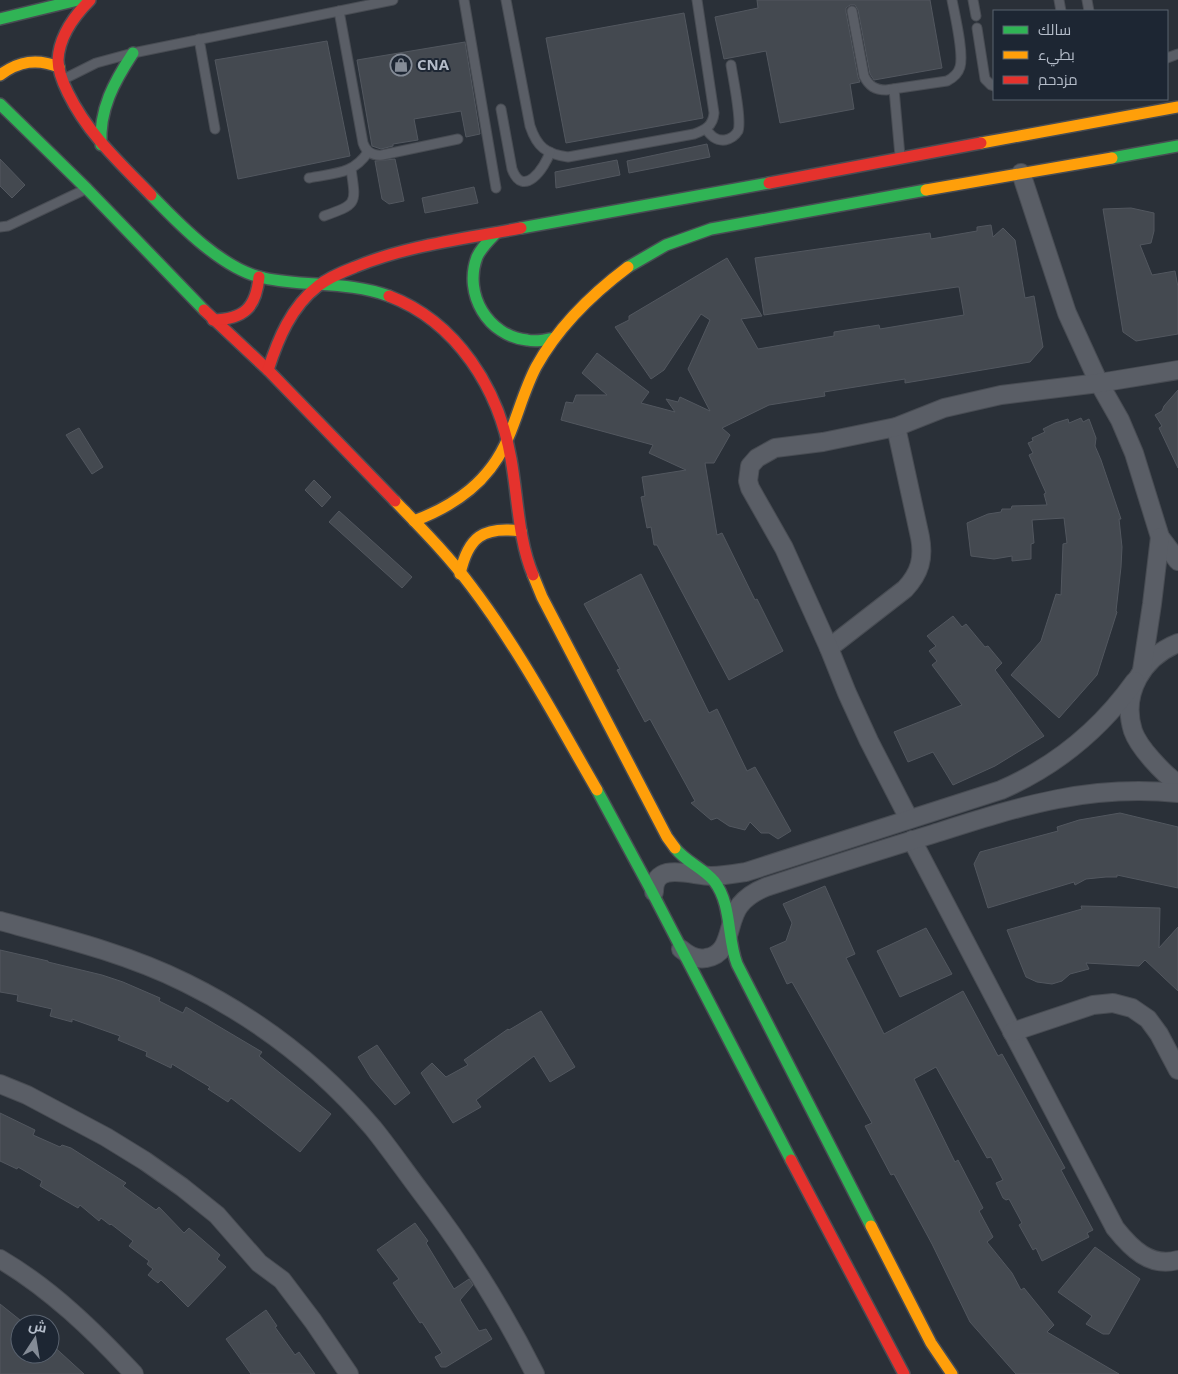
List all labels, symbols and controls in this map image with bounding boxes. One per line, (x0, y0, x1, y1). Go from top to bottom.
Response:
legend (993, 10, 1168, 100)
text: سالك (1038, 19, 1071, 39)
text: بطيء (1038, 44, 1075, 67)
shop icon: CNA (389, 53, 413, 77)
place label: CNA (417, 54, 450, 74)
text: مزدحم (1038, 69, 1078, 90)
north arrow (10, 1314, 60, 1364)
text: ش (27, 1315, 49, 1337)

